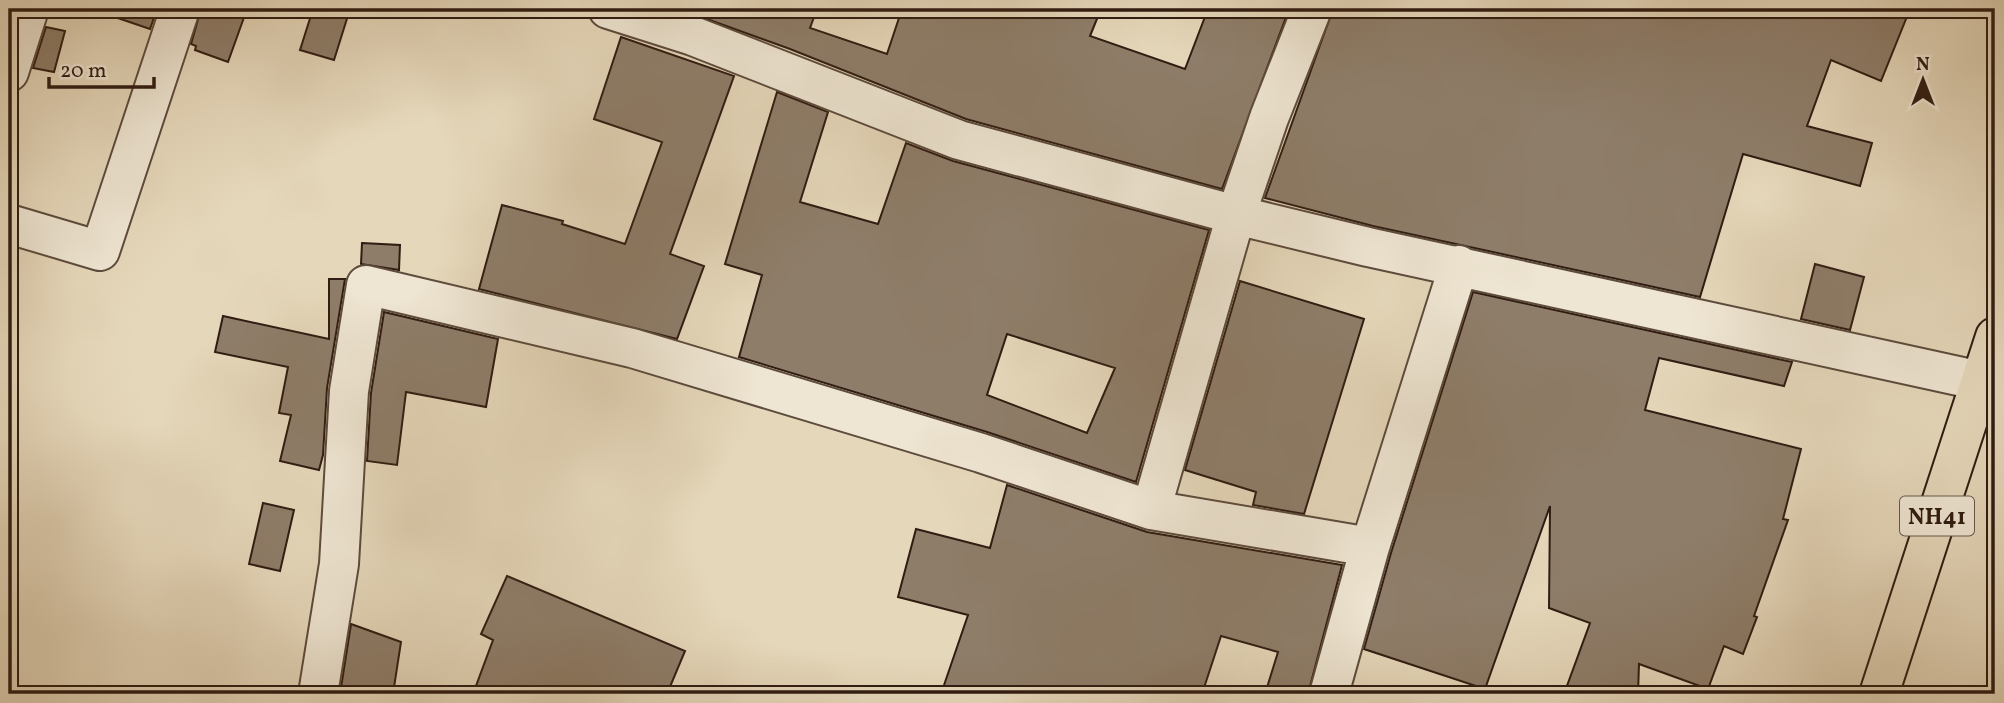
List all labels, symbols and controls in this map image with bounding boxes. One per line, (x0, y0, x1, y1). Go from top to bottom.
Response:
scale bar (49, 46, 154, 90)
north arrow (1888, 46, 1958, 116)
text: N (1916, 52, 1930, 78)
text: 20 m (60, 57, 106, 86)
road number: NH41 (1900, 496, 1974, 536)

